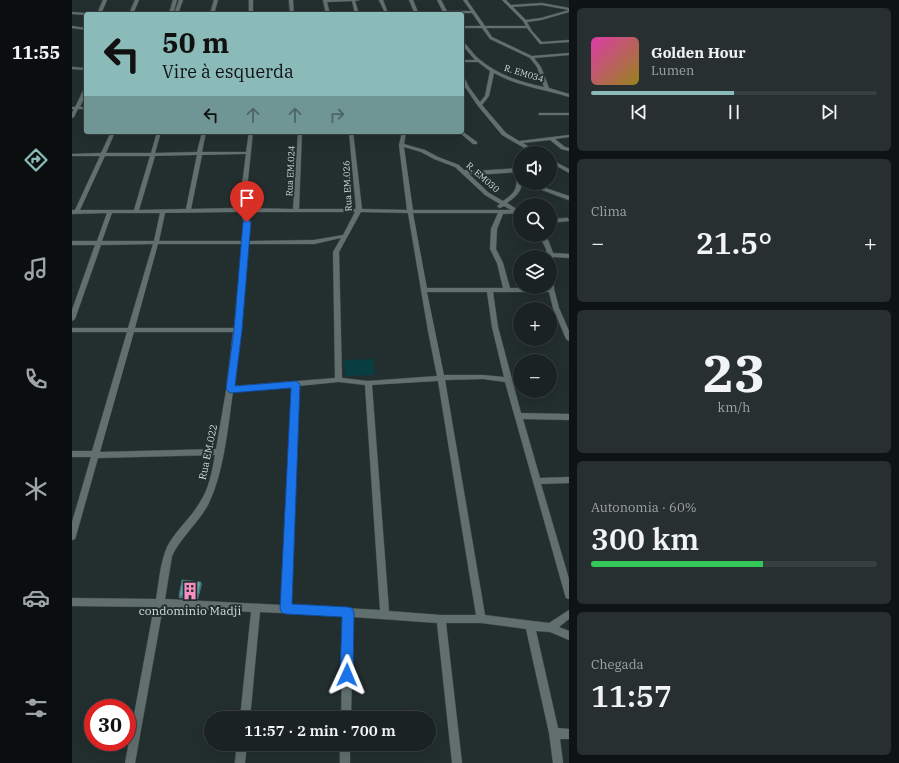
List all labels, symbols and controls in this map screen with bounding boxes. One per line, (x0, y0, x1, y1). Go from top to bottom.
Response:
text: 50 m (162, 24, 229, 61)
icon: left (96, 28, 148, 80)
text: 11:55 (12, 41, 60, 64)
text: Golden Hour (651, 43, 746, 62)
text: Vire à esquerda (162, 60, 294, 83)
street label: R. EM034 (503, 62, 545, 84)
text: Lumen (651, 62, 694, 79)
icon: previous (628, 101, 650, 123)
icon: pause (723, 101, 745, 123)
icon: next (818, 101, 840, 123)
icon: left (200, 104, 222, 126)
icon: ahead (242, 104, 264, 126)
icon: ahead (284, 104, 306, 126)
icon: right (326, 104, 348, 126)
street label: Rua EM.024 (283, 145, 297, 197)
icon: directions (22, 146, 50, 174)
map controls (513, 146, 557, 398)
button: sound (513, 146, 557, 190)
street label: Rua EM.026 (340, 160, 354, 212)
street label: R. EM030 (464, 160, 502, 194)
pin (230, 181, 264, 222)
icon: arrive (236, 187, 258, 209)
button: search (513, 198, 557, 242)
text: Clima (591, 203, 627, 220)
text: 21.5° (696, 223, 772, 262)
text: − (591, 228, 604, 257)
text: + (864, 228, 877, 257)
button: layers (513, 250, 557, 294)
icon: music (22, 255, 50, 283)
button: + (513, 302, 557, 346)
text: 23 (703, 339, 765, 406)
button: − (513, 354, 557, 398)
icon: phone (22, 365, 50, 393)
text: km/h (718, 399, 750, 416)
street label: Rua EM.022 (196, 423, 220, 481)
icon: climate (22, 475, 50, 503)
text: Autonomia · 60% (591, 499, 697, 516)
text: 300 km (591, 519, 699, 558)
building icon: condominio Madji (180, 581, 200, 601)
icon: car (22, 584, 50, 612)
place label: condominio Madji (139, 603, 241, 618)
position arrow (326, 654, 368, 696)
text: Chegada (591, 656, 644, 673)
text: 11:57 (591, 676, 672, 715)
icon: filters (22, 694, 50, 722)
speed limit sign: 30 (84, 699, 136, 751)
text: 11:57 · 2 min · 700 m (244, 721, 396, 740)

